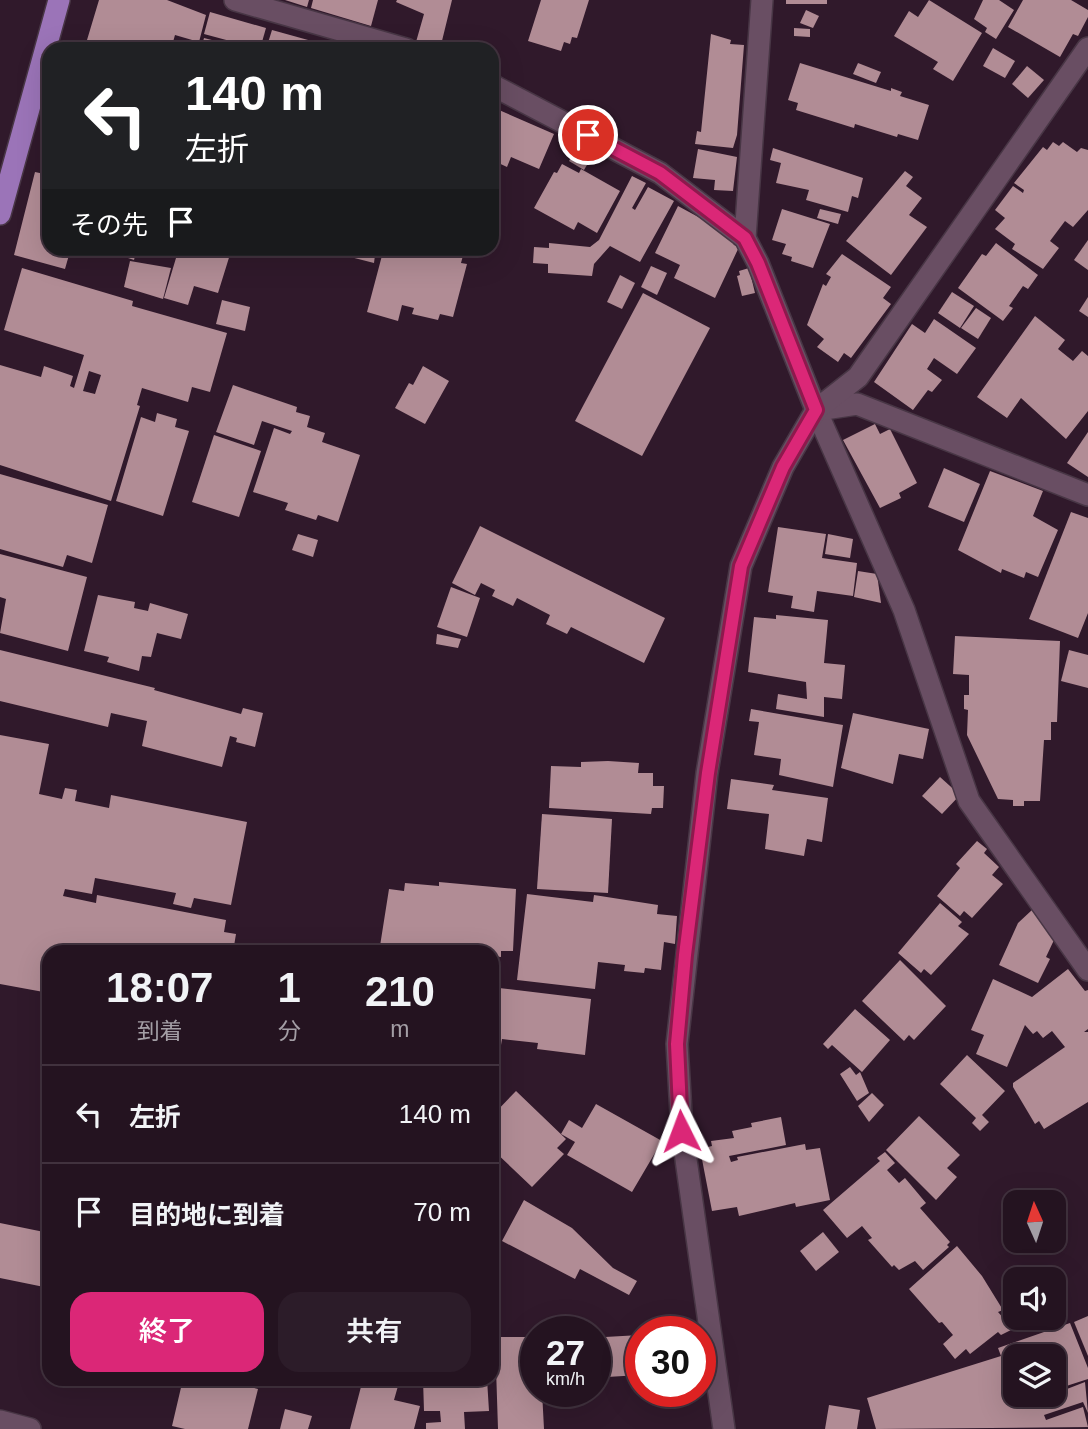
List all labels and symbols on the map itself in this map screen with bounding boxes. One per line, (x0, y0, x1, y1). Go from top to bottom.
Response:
pin (558, 105, 618, 165)
position arrow (644, 1094, 718, 1168)
north arrow (1003, 1190, 1066, 1253)
speed limit sign: 30 (625, 1316, 716, 1407)

